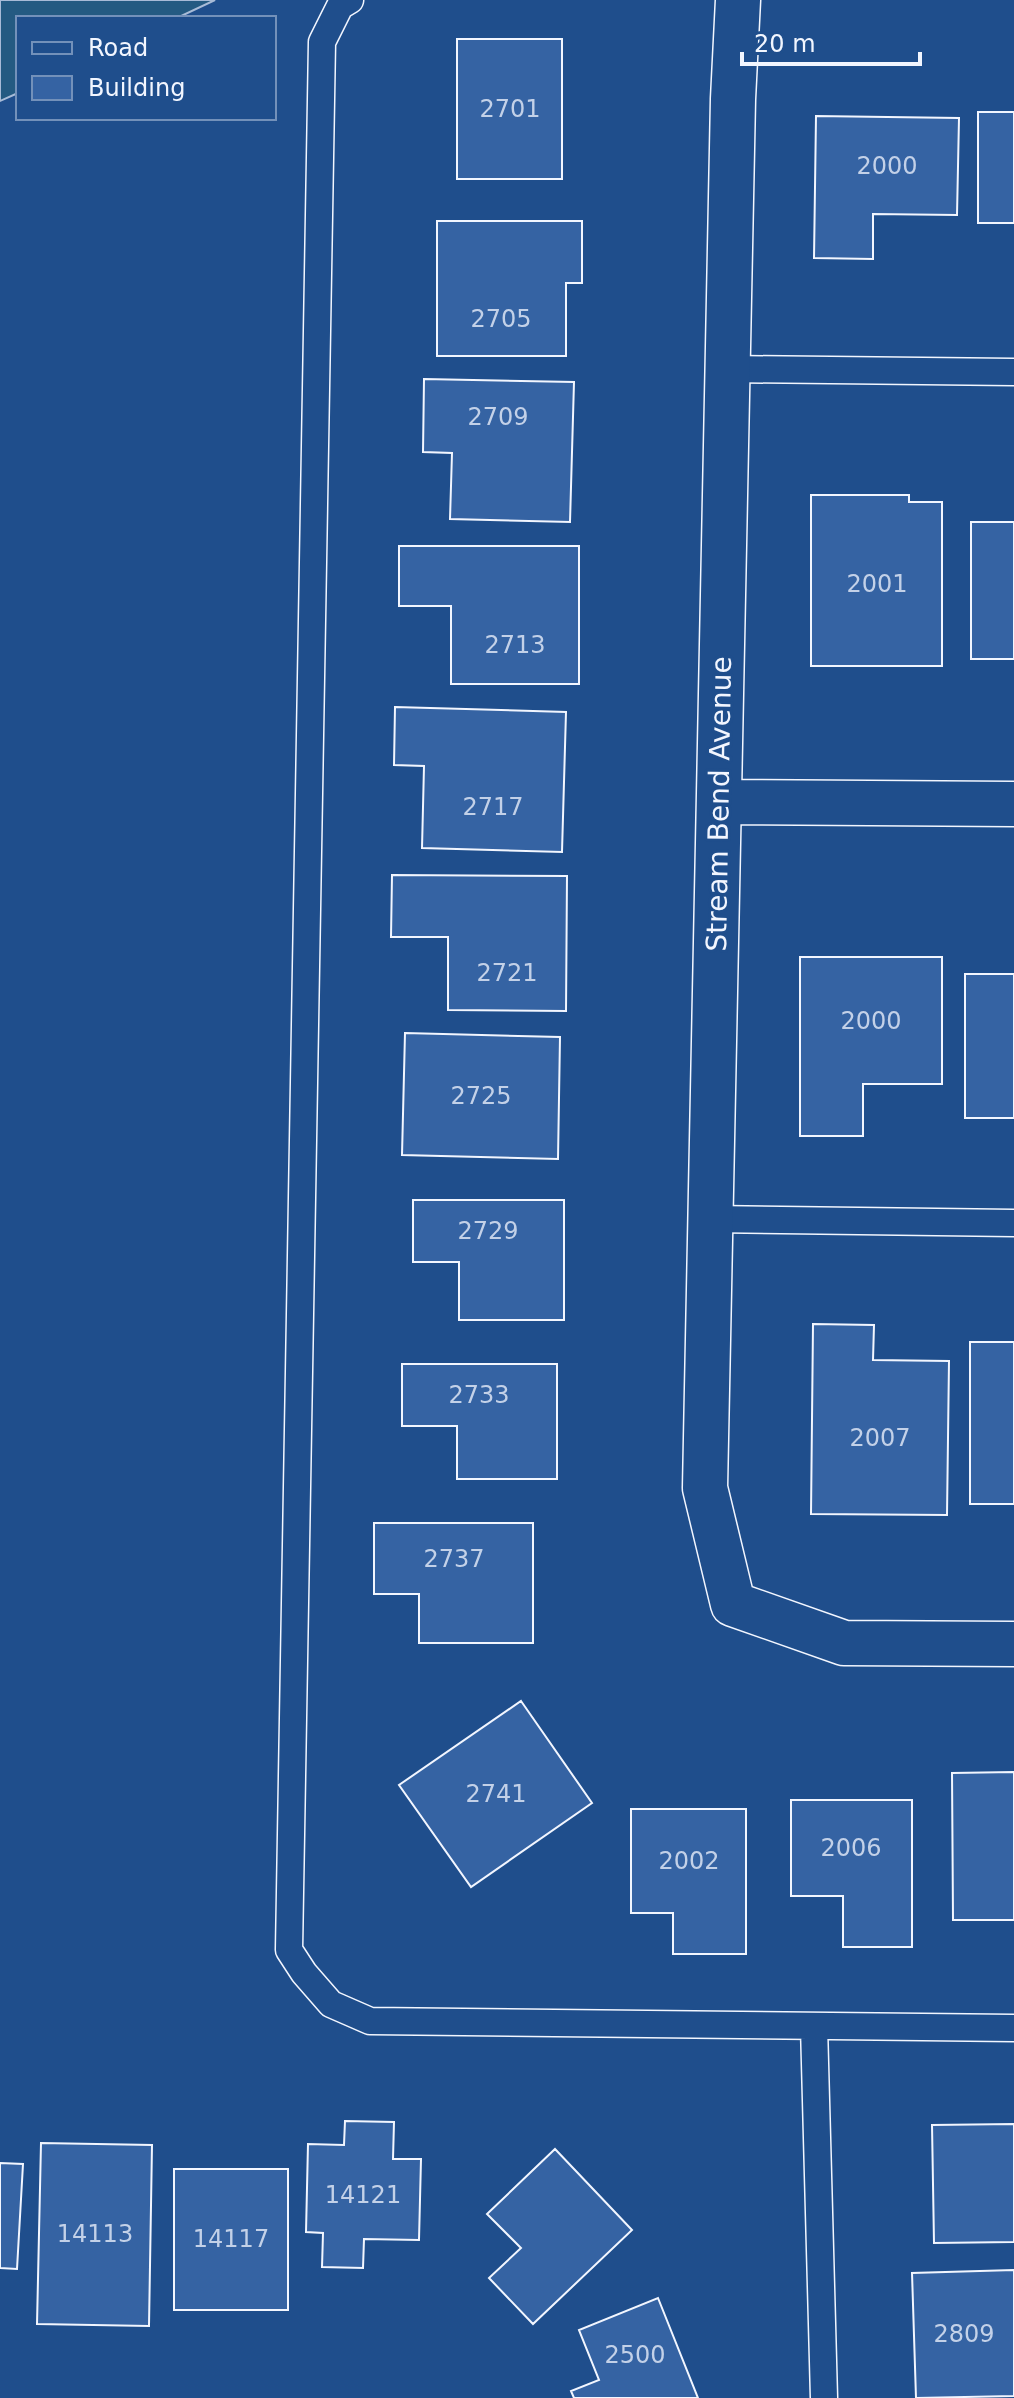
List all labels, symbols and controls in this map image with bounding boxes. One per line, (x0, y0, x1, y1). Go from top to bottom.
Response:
legend (16, 16, 276, 120)
scale bar (742, 16, 920, 66)
text: 20 m (754, 30, 816, 58)
text: Road (88, 34, 148, 62)
text: Building (88, 74, 185, 102)
house number: 2701 (479, 95, 541, 123)
house number: 2000 (856, 152, 918, 180)
house number: 2705 (470, 305, 532, 333)
house number: 2709 (467, 403, 529, 431)
house number: 2001 (846, 570, 908, 598)
house number: 2713 (484, 631, 546, 659)
street label: Stream Bend Avenue (700, 656, 738, 952)
house number: 2717 (462, 793, 524, 821)
house number: 2721 (476, 959, 538, 987)
house number: 2000 (840, 1007, 902, 1035)
house number: 2725 (450, 1082, 512, 1110)
house number: 2729 (457, 1217, 519, 1245)
house number: 2733 (448, 1381, 510, 1409)
house number: 2007 (849, 1424, 911, 1452)
house number: 2737 (423, 1545, 485, 1573)
house number: 2741 (465, 1780, 527, 1808)
house number: 2006 (820, 1834, 882, 1862)
house number: 2002 (658, 1847, 720, 1875)
house number: 14121 (325, 2181, 401, 2209)
house number: 14113 (57, 2220, 133, 2248)
house number: 14117 (193, 2225, 269, 2253)
house number: 2809 (933, 2320, 995, 2348)
house number: 2500 (604, 2341, 666, 2369)

